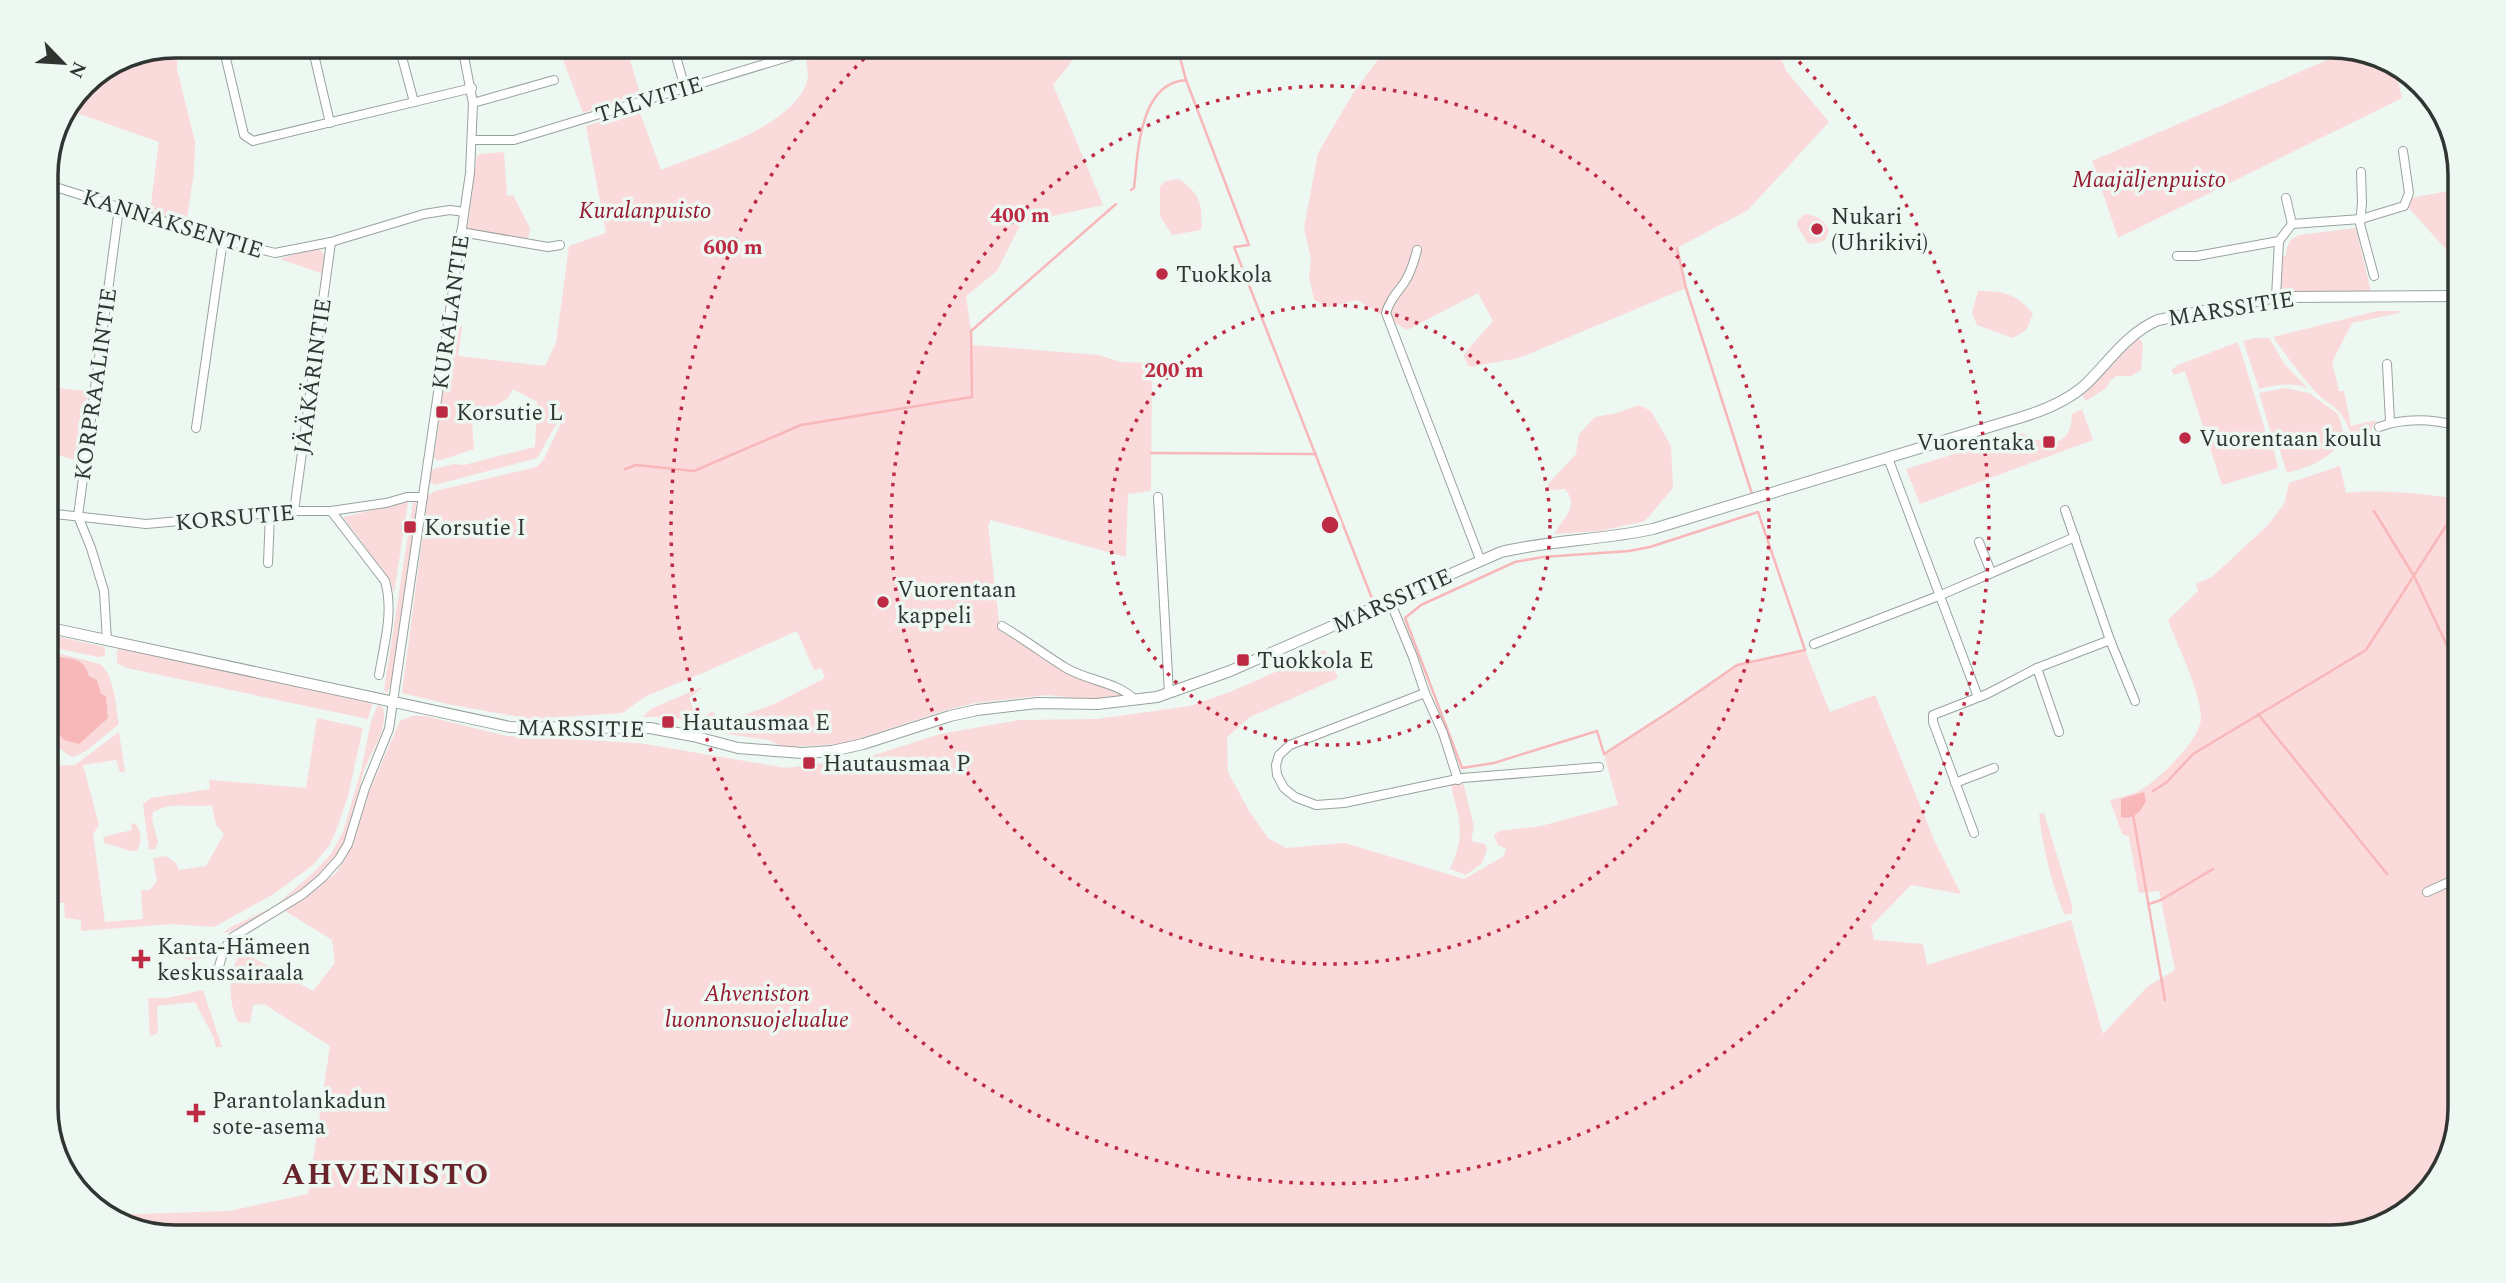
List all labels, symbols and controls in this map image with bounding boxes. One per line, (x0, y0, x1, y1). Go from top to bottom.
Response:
north arrow (28, 28, 98, 98)
text: N (61, 56, 93, 83)
street label: TALVITIE (591, 68, 707, 133)
park label: Maajäljenpuisto (2072, 163, 2226, 198)
street label: KANNAKSENTIE (78, 180, 267, 269)
park label: Kuralanpuisto (578, 194, 712, 229)
text: 400 m (990, 200, 1050, 232)
place label: Nukari (Uhrikivi) (1831, 200, 1928, 261)
marker: Nukari (Uhrikivi) (1809, 221, 1825, 237)
street label: KURALANTIE (423, 232, 480, 392)
text: 600 m (703, 232, 763, 264)
place label: Tuokkola (1176, 258, 1272, 293)
marker: Tuokkola (1154, 266, 1170, 282)
street label: MARSSITIE (2166, 282, 2297, 337)
street label: KORPRAALINTIE (66, 286, 127, 483)
street label: JÄÄKÄRINTIE (285, 296, 342, 456)
text: 200 m (1144, 355, 1204, 387)
place label: Korsutie L (456, 396, 563, 431)
marker: Korsutie L (434, 404, 450, 420)
place label: Vuorentaan koulu (2199, 422, 2382, 457)
place label: Vuorentaka (1916, 426, 2035, 461)
marker: Vuorentaan koulu (2177, 430, 2193, 446)
marker: Vuorentaka (2041, 434, 2057, 450)
street label: KORSUTIE (174, 496, 296, 541)
place label: Korsutie I (424, 511, 526, 546)
centre of rings (1318, 513, 1342, 537)
marker: Korsutie I (402, 519, 418, 535)
street label: MARSSITIE (1327, 559, 1458, 643)
place label: Vuorentaan kappeli (897, 573, 1017, 634)
marker: Vuorentaan kappeli (875, 594, 891, 610)
place label: Tuokkola E (1257, 644, 1374, 679)
marker: Tuokkola E (1235, 652, 1251, 668)
place label: Hautausmaa E (682, 706, 830, 741)
street label: MARSSITIE (517, 711, 645, 748)
marker: Hautausmaa E (660, 714, 676, 730)
place label: Hautausmaa P (823, 747, 971, 782)
marker: Hautausmaa P (801, 755, 817, 771)
place label: Kanta-Hämeen keskussairaala (157, 930, 311, 991)
marker: Kanta-Hämeen keskussairaala (131, 949, 151, 969)
park label: Ahveniston luonnonsuojelualue (665, 977, 849, 1038)
place label: Parantolankadun sote-asema (212, 1084, 386, 1145)
marker: Parantolankadun sote-asema (186, 1103, 206, 1123)
district label: AHVENISTO (282, 1152, 490, 1198)

